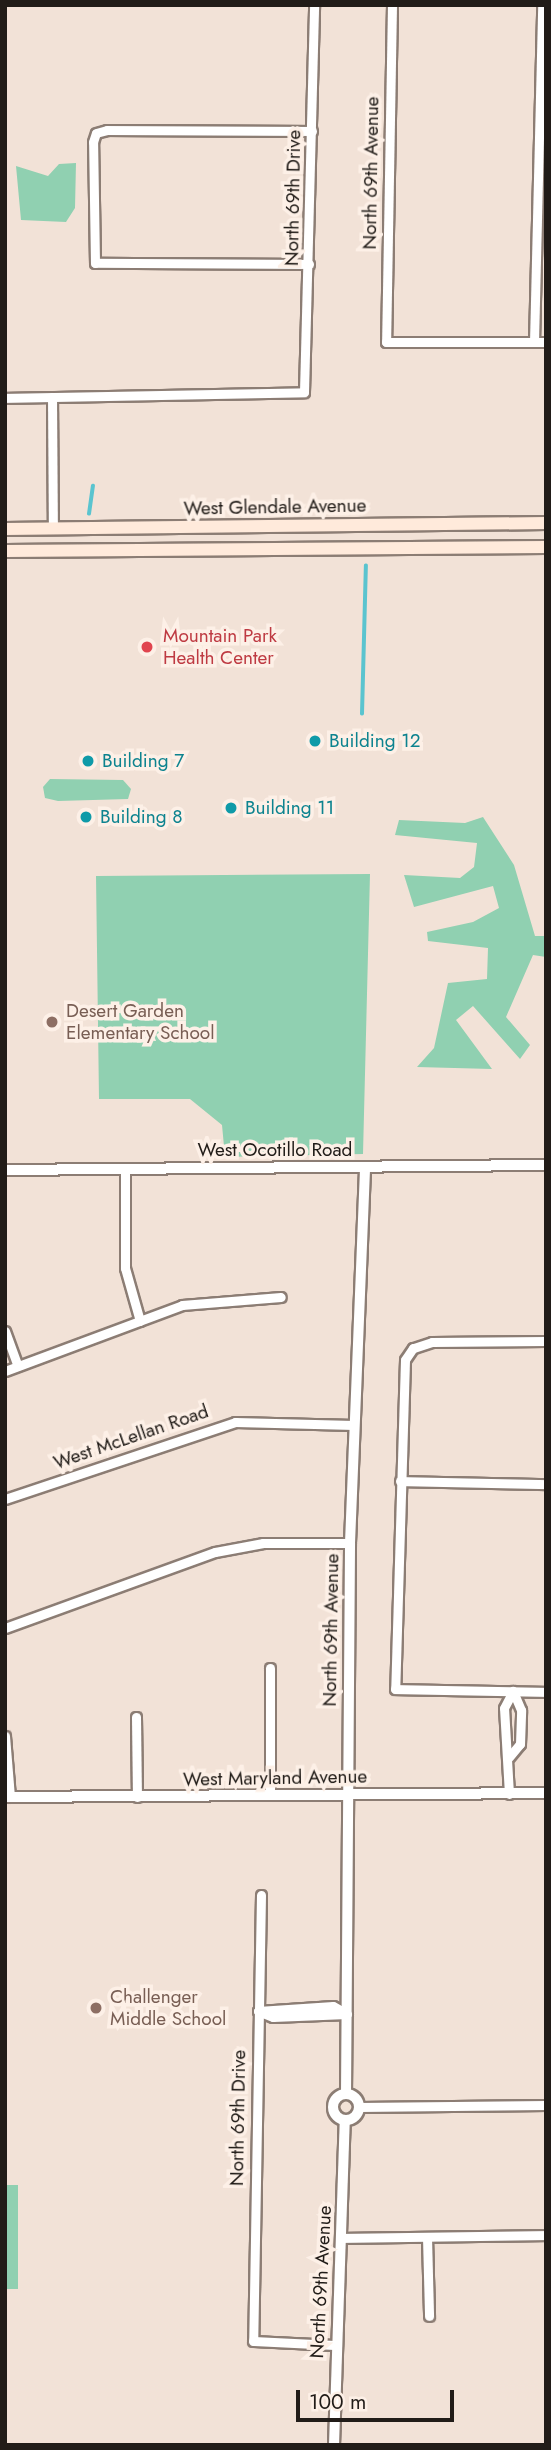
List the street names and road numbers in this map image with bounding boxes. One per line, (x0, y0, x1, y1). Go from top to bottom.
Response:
street label: North 69th Avenue (358, 96, 384, 250)
street label: North 69th Drive (280, 130, 306, 266)
street label: West Glendale Avenue (183, 494, 367, 520)
street label: West Ocotillo Road (198, 1139, 352, 1161)
street label: West McLellan Road (51, 1400, 211, 1474)
street label: North 69th Avenue (318, 1553, 344, 1707)
street label: West Maryland Avenue (183, 1765, 367, 1791)
street label: North 69th Drive (225, 2050, 251, 2186)
street label: North 69th Avenue (306, 2205, 336, 2359)

